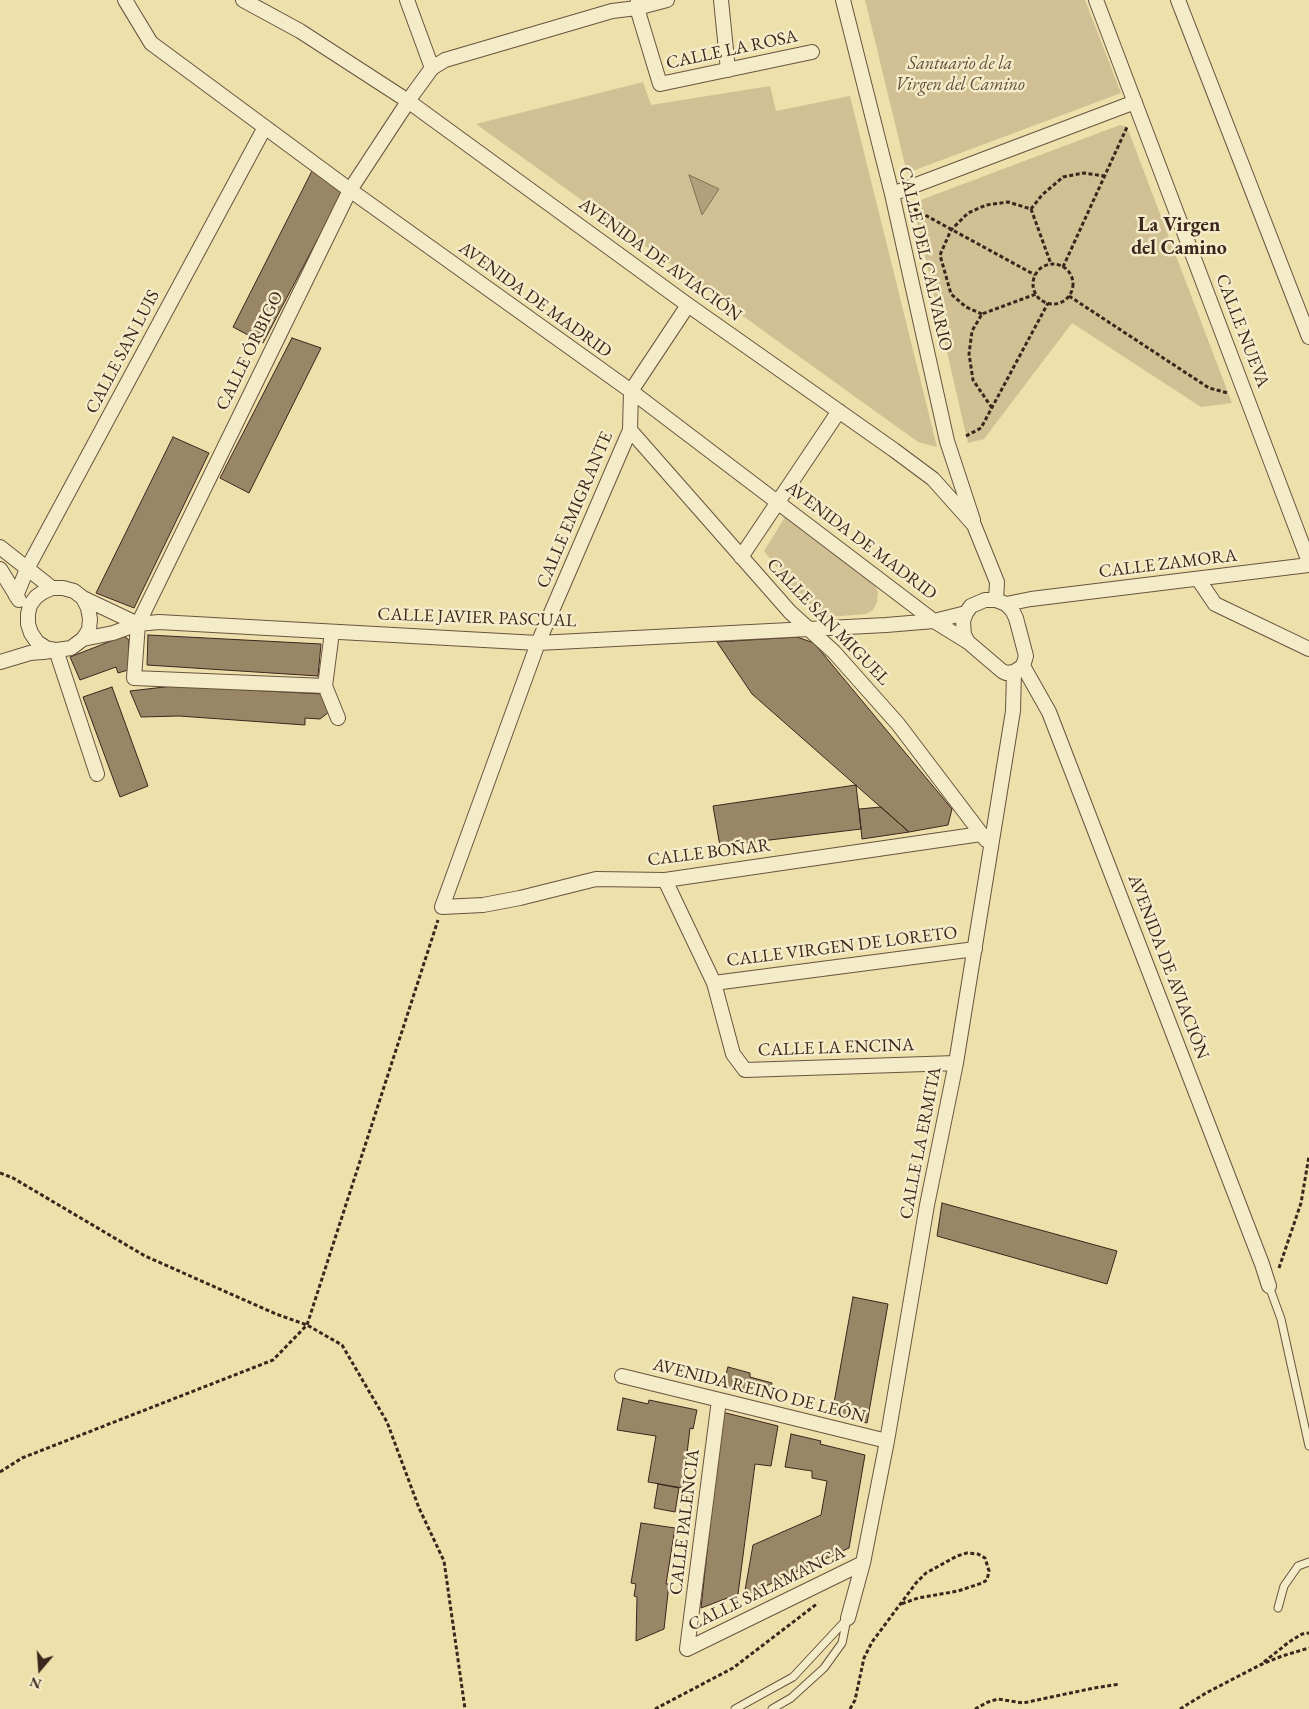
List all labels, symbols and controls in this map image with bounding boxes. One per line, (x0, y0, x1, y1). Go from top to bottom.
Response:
street label: CALLE LA ROSA (664, 26, 800, 74)
park label: Santuario de la Virgen del Camino (895, 53, 1025, 96)
street label: CALLE DEL CALVARIO (893, 165, 957, 353)
street label: AVENIDA DE AVIACIÓN (574, 194, 746, 326)
district label: La Virgen del Camino (1131, 214, 1227, 261)
street label: AVENIDA DE MADRID (454, 237, 616, 363)
street label: CALLE NUEVA (1210, 271, 1274, 391)
street label: CALLE SAN LUIS (81, 286, 165, 418)
street label: CALLE ÓRBIGO (212, 288, 288, 414)
street label: CALLE EMIGRANTE (532, 428, 618, 592)
street label: AVENIDA DE MADRID (781, 477, 941, 605)
street label: CALLE ZAMORA (1098, 545, 1238, 583)
street label: CALLE SAN MIGUEL (762, 554, 894, 690)
street label: CALLE JAVIER PASCUAL (377, 604, 577, 632)
street label: CALLE BOÑAR (646, 835, 772, 871)
street label: AVENIDA DE AVIACIÓN (1123, 872, 1213, 1062)
street label: CALLE VIRGEN DE LORETO (725, 922, 959, 972)
street label: CALLE LA ENCINA (757, 1034, 915, 1062)
street label: CALLE LA ERMITA (896, 1065, 946, 1221)
street label: AVENIDA REINO DE LEÓN (650, 1354, 868, 1428)
street label: CALLE PALENCIA (665, 1448, 705, 1596)
street label: CALLE SALAMANCA (685, 1542, 849, 1636)
north arrow (15, 1644, 65, 1694)
text: N (27, 1673, 44, 1694)

